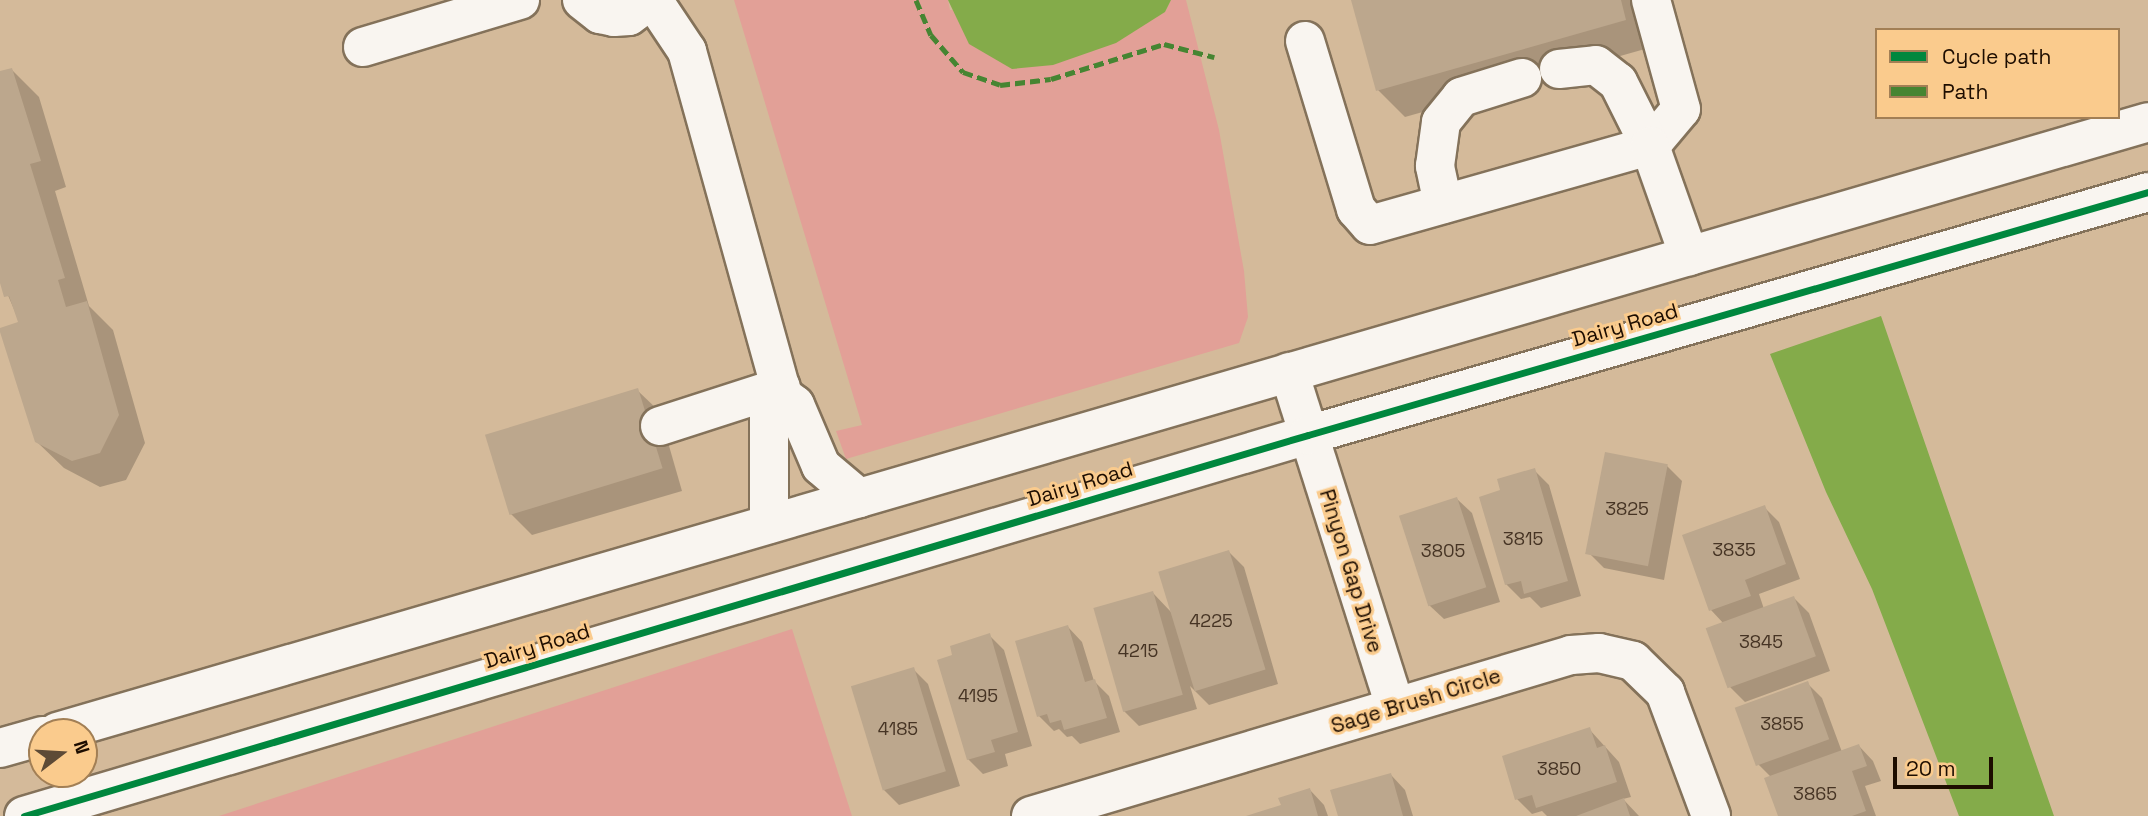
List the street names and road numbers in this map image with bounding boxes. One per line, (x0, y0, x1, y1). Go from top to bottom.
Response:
street label: Dairy Road (1569, 298, 1681, 352)
street label: Dairy Road (1024, 456, 1136, 512)
street label: Pinyon Gap Drive (1314, 486, 1388, 656)
street label: Dairy Road (481, 618, 593, 674)
street label: Sage Brush Circle (1328, 663, 1504, 739)

